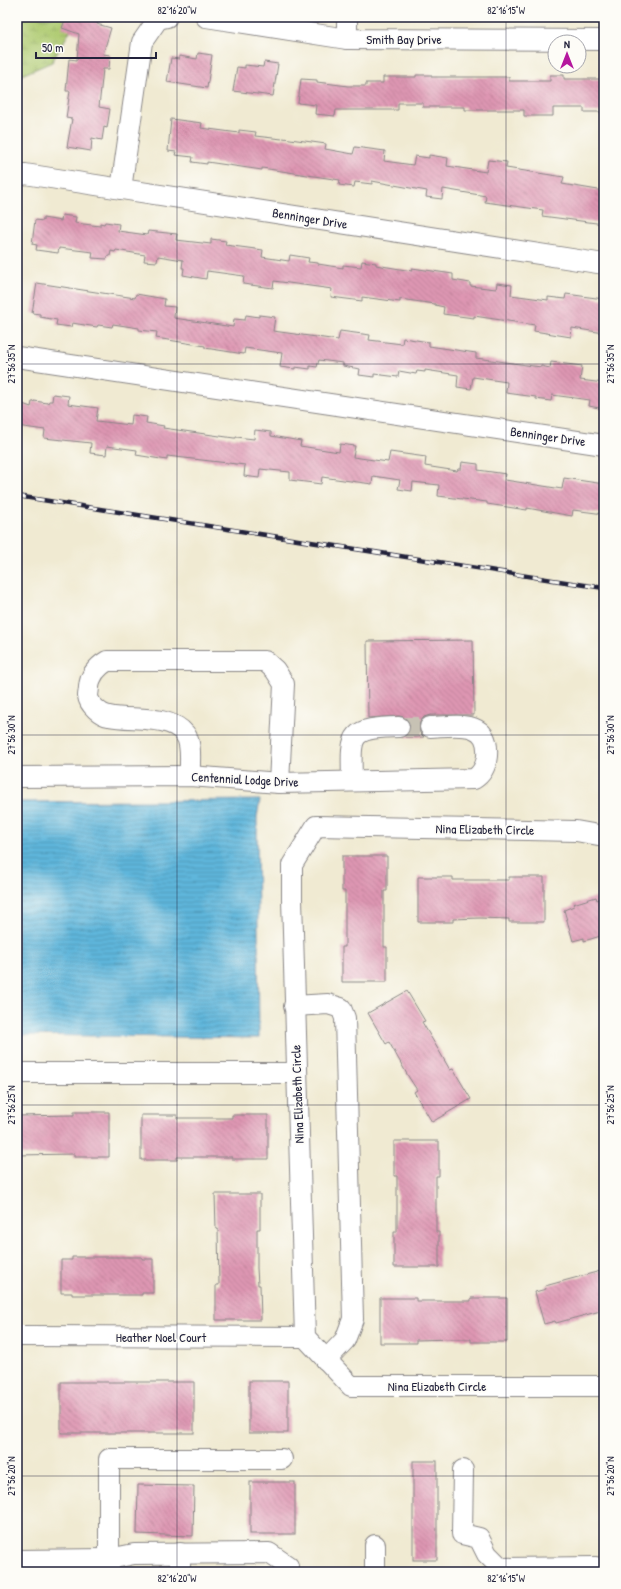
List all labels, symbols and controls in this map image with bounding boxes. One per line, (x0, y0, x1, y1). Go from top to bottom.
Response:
text: 82°16'20"W (158, 4, 197, 17)
text: 82°16'15"W (487, 4, 526, 17)
street label: Smith Bay Drive (366, 30, 442, 48)
scale bar (36, 34, 156, 60)
north arrow (547, 34, 587, 74)
text: N (564, 37, 570, 51)
text: 50 m (42, 39, 63, 56)
street label: Benninger Drive (271, 203, 349, 233)
text: 27°56'35"N (5, 345, 18, 383)
text: 27°56'35"N (604, 345, 617, 383)
street label: Benninger Drive (509, 422, 587, 450)
text: 27°56'30"N (5, 715, 18, 755)
text: 27°56'30"N (604, 715, 617, 755)
street label: Centennial Lodge Drive (191, 767, 299, 791)
street label: Nina Elizabeth Circle (435, 819, 535, 839)
street label: Nina Elizabeth Circle (286, 1044, 308, 1144)
text: 27°56'25"N (5, 1085, 18, 1125)
text: 27°56'25"N (604, 1085, 617, 1125)
street label: Heather Noel Court (116, 1328, 207, 1346)
street label: Nina Elizabeth Circle (388, 1377, 486, 1395)
text: 27°56'20"N (5, 1456, 18, 1496)
text: 27°56'20"N (604, 1456, 617, 1496)
text: 82°16'20"W (158, 1572, 197, 1585)
text: 82°16'15"W (487, 1572, 526, 1585)

